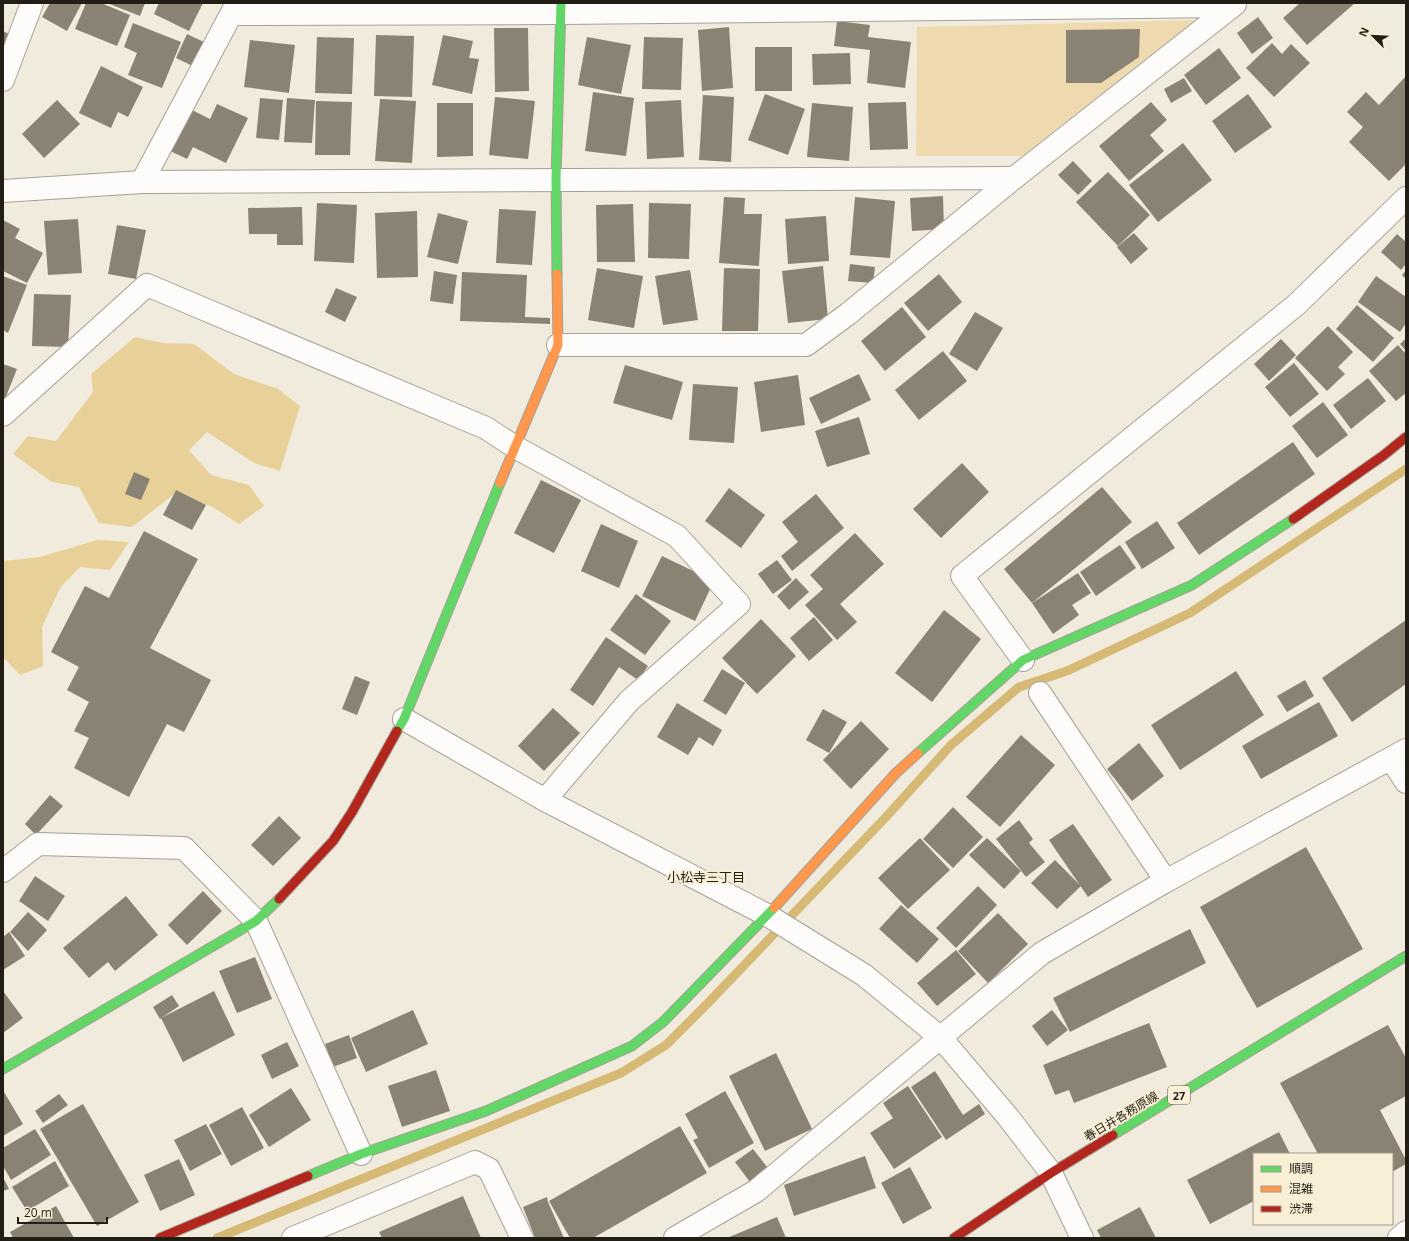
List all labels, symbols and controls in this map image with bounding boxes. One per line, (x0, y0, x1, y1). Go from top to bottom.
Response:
north arrow (1353, 16, 1393, 56)
text: N (1355, 25, 1372, 39)
district label: 小松寺三丁目 (667, 868, 745, 886)
road number: 27 (1168, 1086, 1190, 1104)
street label: 春日井各務原線 (1081, 1087, 1161, 1145)
legend (1253, 1153, 1393, 1225)
text: 順調 (1289, 1160, 1313, 1177)
text: 混雑 (1289, 1180, 1313, 1197)
scale bar (18, 1199, 107, 1225)
text: 渋滞 (1289, 1200, 1313, 1217)
text: 20 m (24, 1204, 52, 1221)

